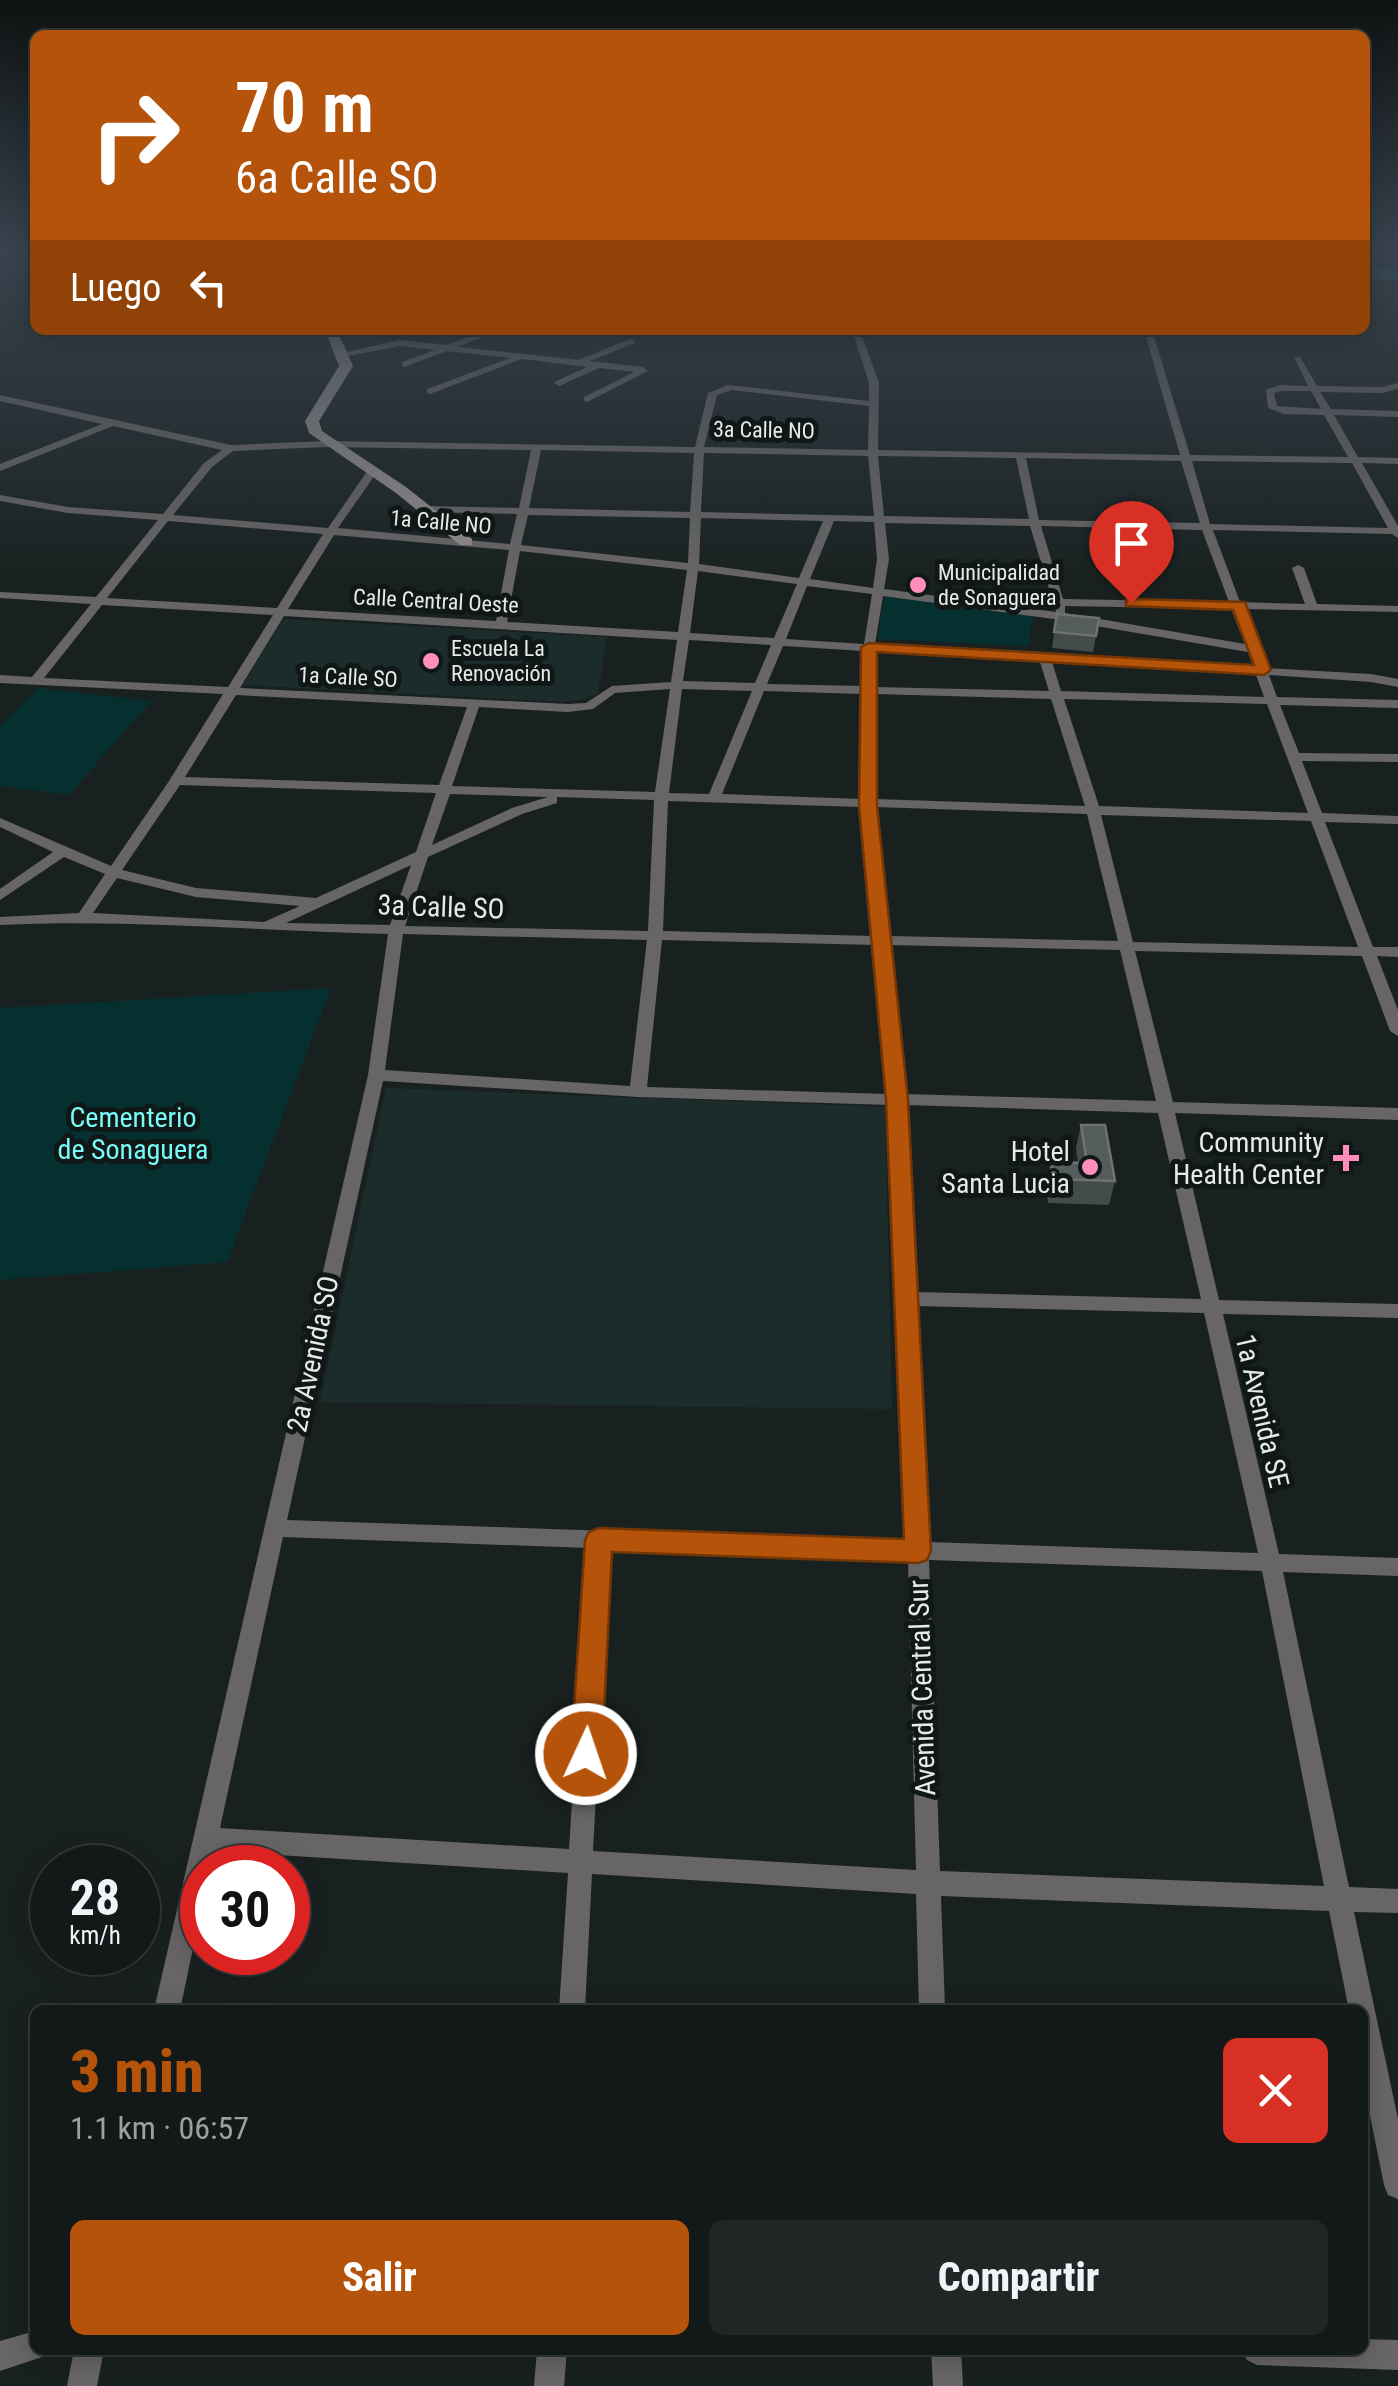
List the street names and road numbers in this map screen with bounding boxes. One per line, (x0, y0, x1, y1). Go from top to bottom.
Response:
street label: 3a Calle NO (713, 417, 815, 443)
street label: 1a Calle NO (389, 505, 493, 539)
street label: Calle Central Oeste (353, 584, 519, 618)
street label: 1a Calle SO (298, 662, 398, 692)
street label: 3a Calle SO (377, 888, 505, 926)
street label: 2a Avenida SO (280, 1273, 346, 1435)
street label: 1a Avenida SE (1228, 1331, 1296, 1491)
street label: Avenida Central Sur (902, 1580, 942, 1796)

